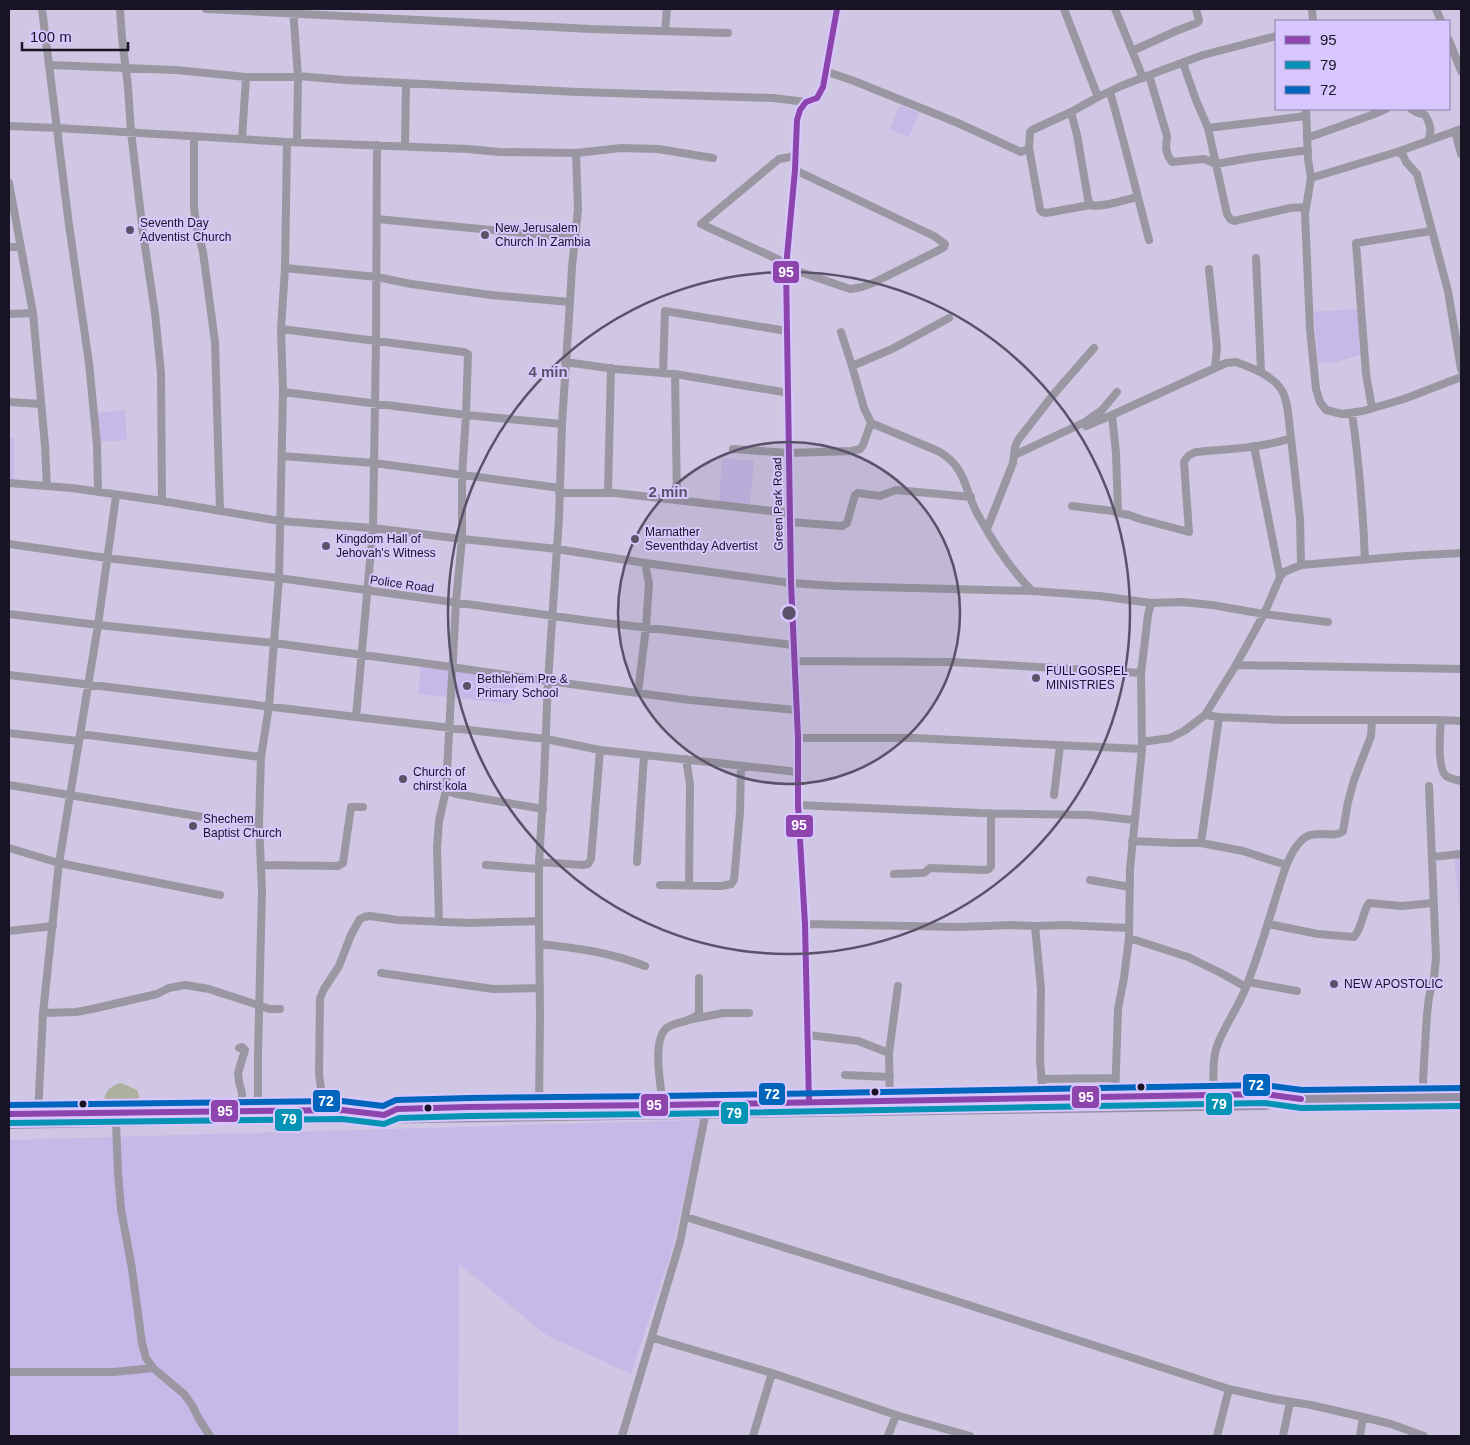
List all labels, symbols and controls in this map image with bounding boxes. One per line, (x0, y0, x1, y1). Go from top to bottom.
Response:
scale bar (22, 20, 129, 52)
legend (1275, 20, 1450, 110)
text: 100 m (30, 28, 72, 45)
text: 95 (1320, 31, 1337, 48)
text: 79 (1320, 56, 1337, 73)
text: 72 (1320, 81, 1337, 98)
place label: Seventh Day Adventist Church (140, 216, 231, 244)
place label: New Jerusalem Church In Zambia (495, 221, 591, 249)
marker: Seventh Day Adventist Church (124, 224, 136, 236)
marker: New Jerusalem Church In Zambia (479, 229, 491, 241)
line badge: 95 (772, 260, 800, 284)
text: 95 (778, 264, 794, 280)
text: 4 min (528, 363, 568, 380)
street label: Green Park Road (770, 457, 786, 551)
text: 2 min (648, 483, 688, 500)
place label: Marnather Seventhday Advertist (645, 525, 758, 553)
place label: Kingdom Hall of Jehovah's Witness (336, 532, 436, 560)
marker: Marnather Seventhday Advertist (629, 533, 641, 545)
marker: Kingdom Hall of Jehovah's Witness (320, 540, 332, 552)
street label: Police Road (369, 573, 435, 595)
centre of rings (780, 604, 798, 622)
place label: FULL GOSPEL MINISTRIES (1046, 664, 1128, 692)
place label: Bethlehem Pre & Primary School (477, 672, 568, 700)
marker: FULL GOSPEL MINISTRIES (1030, 672, 1042, 684)
marker: Bethlehem Pre & Primary School (461, 680, 473, 692)
place label: Church of chirst kola (413, 765, 467, 793)
marker: Church of chirst kola (397, 773, 409, 785)
place label: Shechem Baptist Church (203, 812, 282, 840)
line badge: 95 (785, 814, 814, 838)
text: 95 (791, 817, 807, 833)
marker: Shechem Baptist Church (187, 820, 199, 832)
place label: NEW APOSTOLIC (1344, 977, 1443, 991)
marker: NEW APOSTOLIC (1328, 978, 1340, 990)
line badge: 72 (1242, 1073, 1271, 1097)
text: 72 (1248, 1077, 1264, 1093)
line badge: 72 (758, 1082, 786, 1106)
unlabelled marker (1136, 1082, 1146, 1092)
line badge: 95 (1071, 1085, 1100, 1109)
text: 72 (764, 1086, 780, 1102)
unlabelled marker (870, 1087, 880, 1097)
line badge: 72 (312, 1089, 341, 1113)
text: 95 (1078, 1089, 1094, 1105)
line badge: 79 (1205, 1092, 1233, 1116)
text: 72 (318, 1093, 334, 1109)
line badge: 95 (640, 1093, 669, 1117)
text: 79 (1211, 1096, 1227, 1112)
text: 95 (646, 1097, 662, 1113)
unlabelled marker (78, 1099, 88, 1109)
line badge: 95 (210, 1099, 239, 1123)
line badge: 79 (720, 1101, 749, 1125)
text: 95 (217, 1103, 233, 1119)
unlabelled marker (423, 1103, 433, 1113)
text: 79 (726, 1105, 742, 1121)
line badge: 79 (274, 1108, 303, 1132)
text: 79 (281, 1111, 297, 1127)

